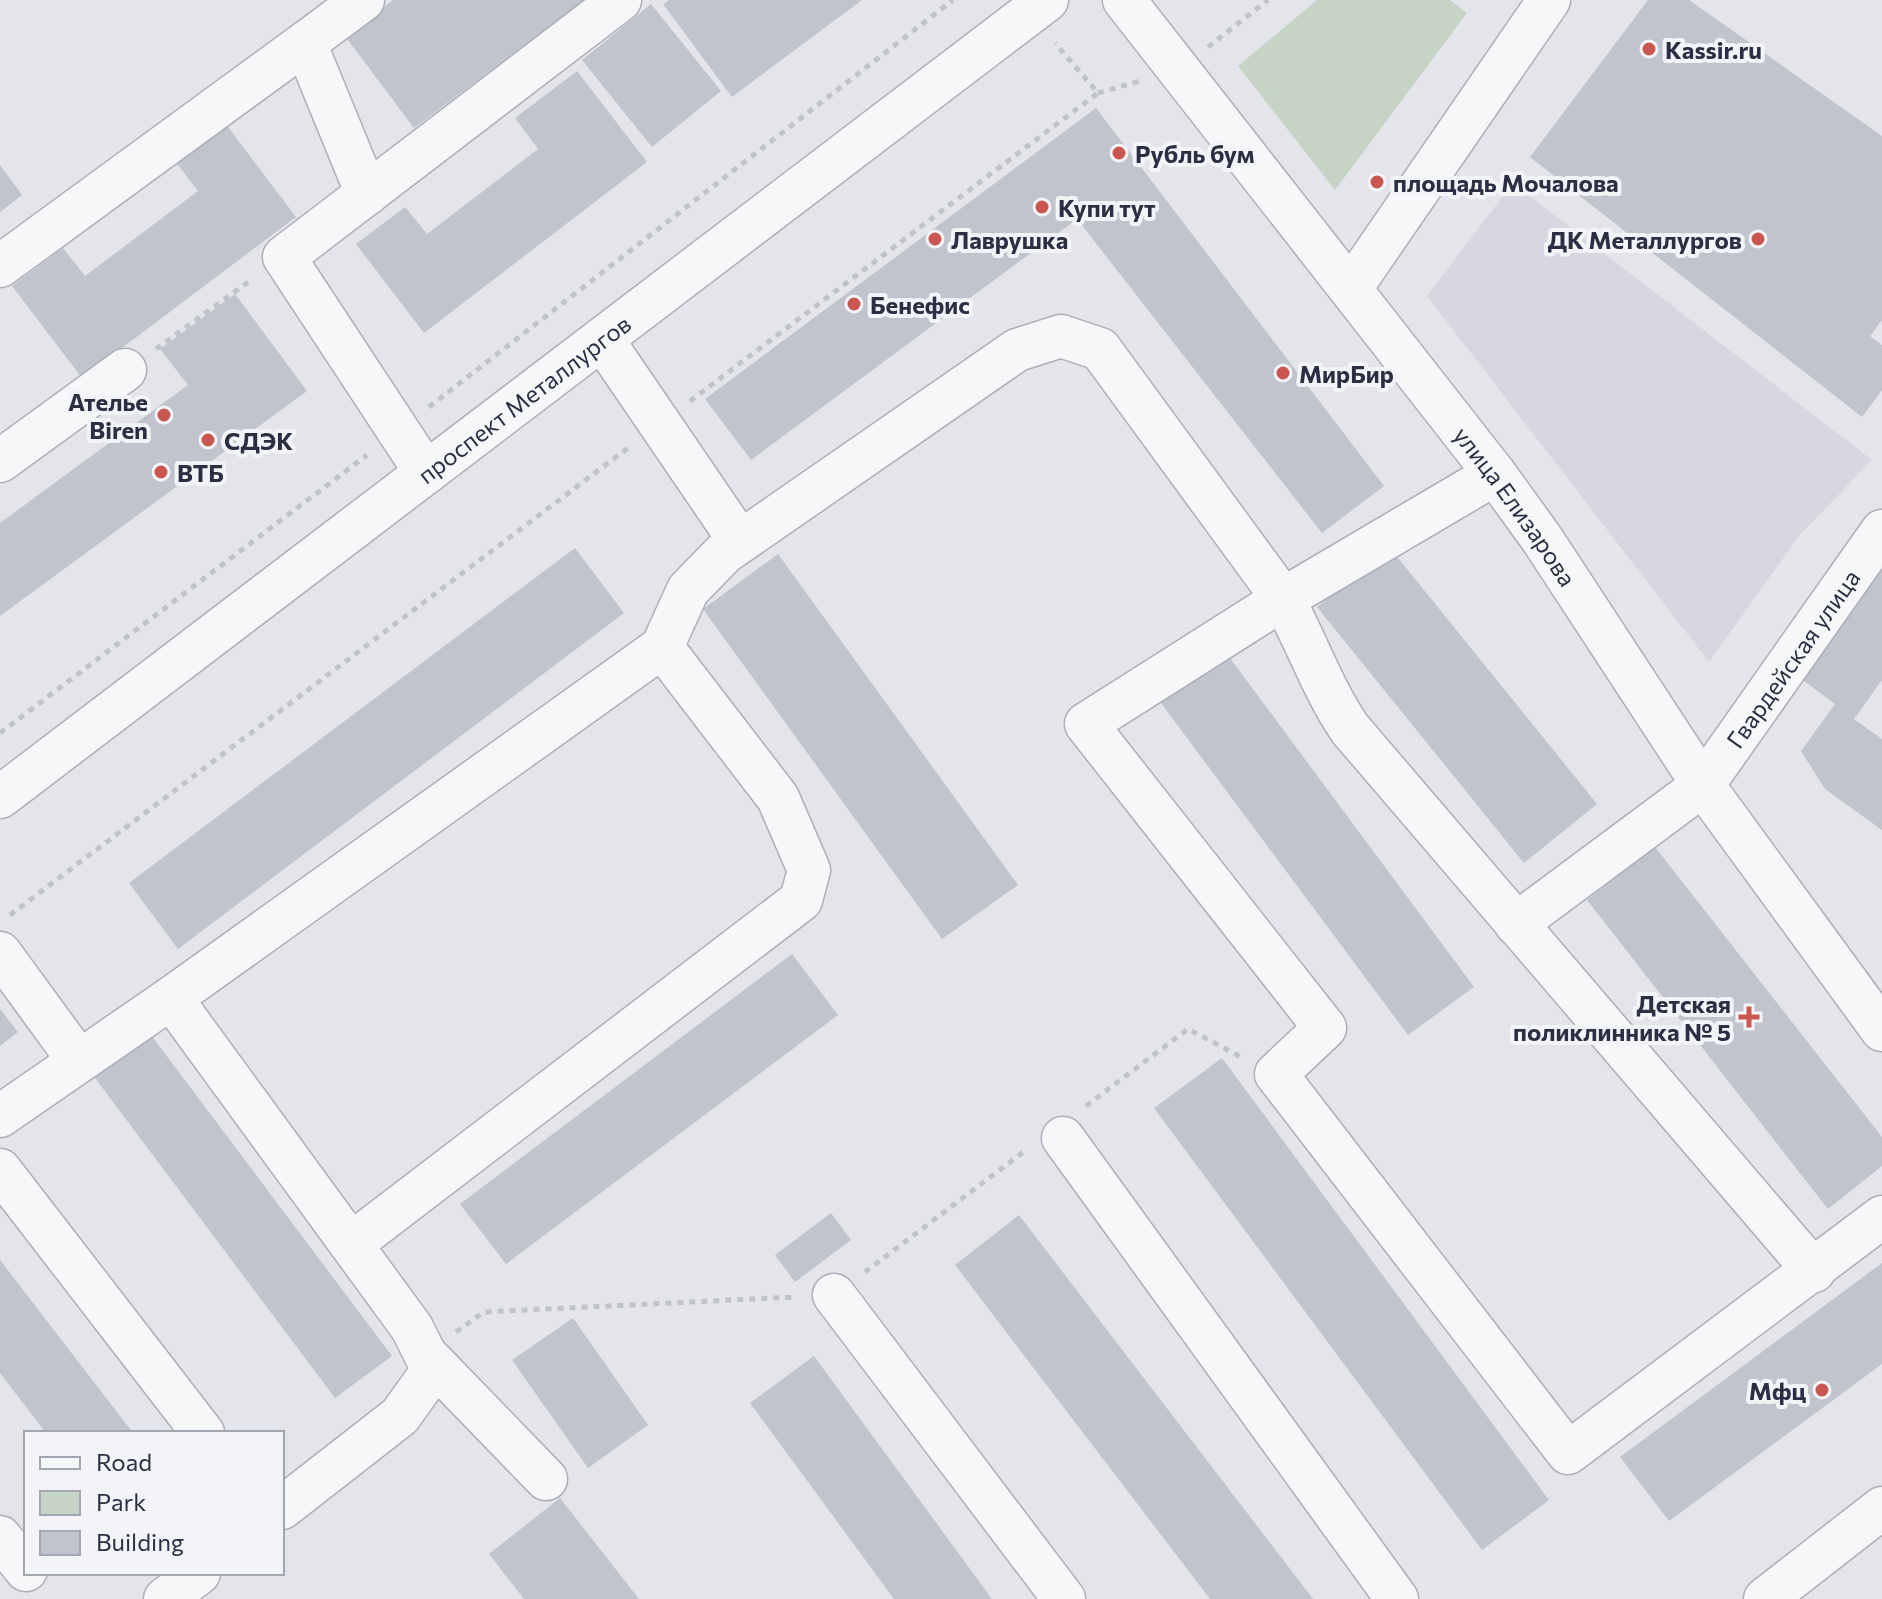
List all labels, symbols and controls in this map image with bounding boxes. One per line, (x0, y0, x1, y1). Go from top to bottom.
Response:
place label: Kassir.ru (1665, 35, 1762, 64)
marker: Kassir.ru (1640, 40, 1658, 58)
place label: Рубль бум (1135, 139, 1255, 168)
marker: Рубль бум (1110, 144, 1128, 162)
place label: площадь Мочалова (1393, 168, 1619, 197)
marker: площадь Мочалова (1368, 173, 1386, 191)
place label: Купи тут (1058, 193, 1156, 222)
marker: Купи тут (1033, 198, 1051, 216)
place label: Лаврушка (951, 225, 1068, 254)
place label: ДК Металлургов (1548, 225, 1742, 254)
marker: Лаврушка (926, 230, 944, 248)
marker: ДК Металлургов (1749, 230, 1767, 248)
place label: Бенефис (870, 290, 970, 319)
marker: Бенефис (845, 295, 863, 313)
street label: проспект Металлургов (411, 308, 636, 489)
place label: МирБир (1299, 359, 1394, 388)
marker: МирБир (1274, 364, 1292, 382)
place label: Ателье Biren (68, 387, 148, 444)
marker: Ателье Biren (155, 406, 173, 424)
street label: улица Елизарова (1449, 420, 1583, 591)
place label: СДЭК (224, 426, 293, 455)
marker: СДЭК (199, 431, 217, 449)
place label: ВТБ (177, 458, 224, 487)
marker: ВТБ (152, 463, 170, 481)
street label: Гвардейская улица (1720, 564, 1865, 753)
place label: Детская поликлинника № 5 (1513, 989, 1731, 1046)
marker: Детская поликлинника № 5 (1738, 1006, 1760, 1028)
place label: Мфц (1749, 1376, 1806, 1405)
marker: Мфц (1813, 1381, 1831, 1399)
legend (24, 1431, 284, 1575)
text: Road (96, 1447, 152, 1476)
text: Park (96, 1487, 146, 1516)
text: Building (96, 1527, 184, 1556)

